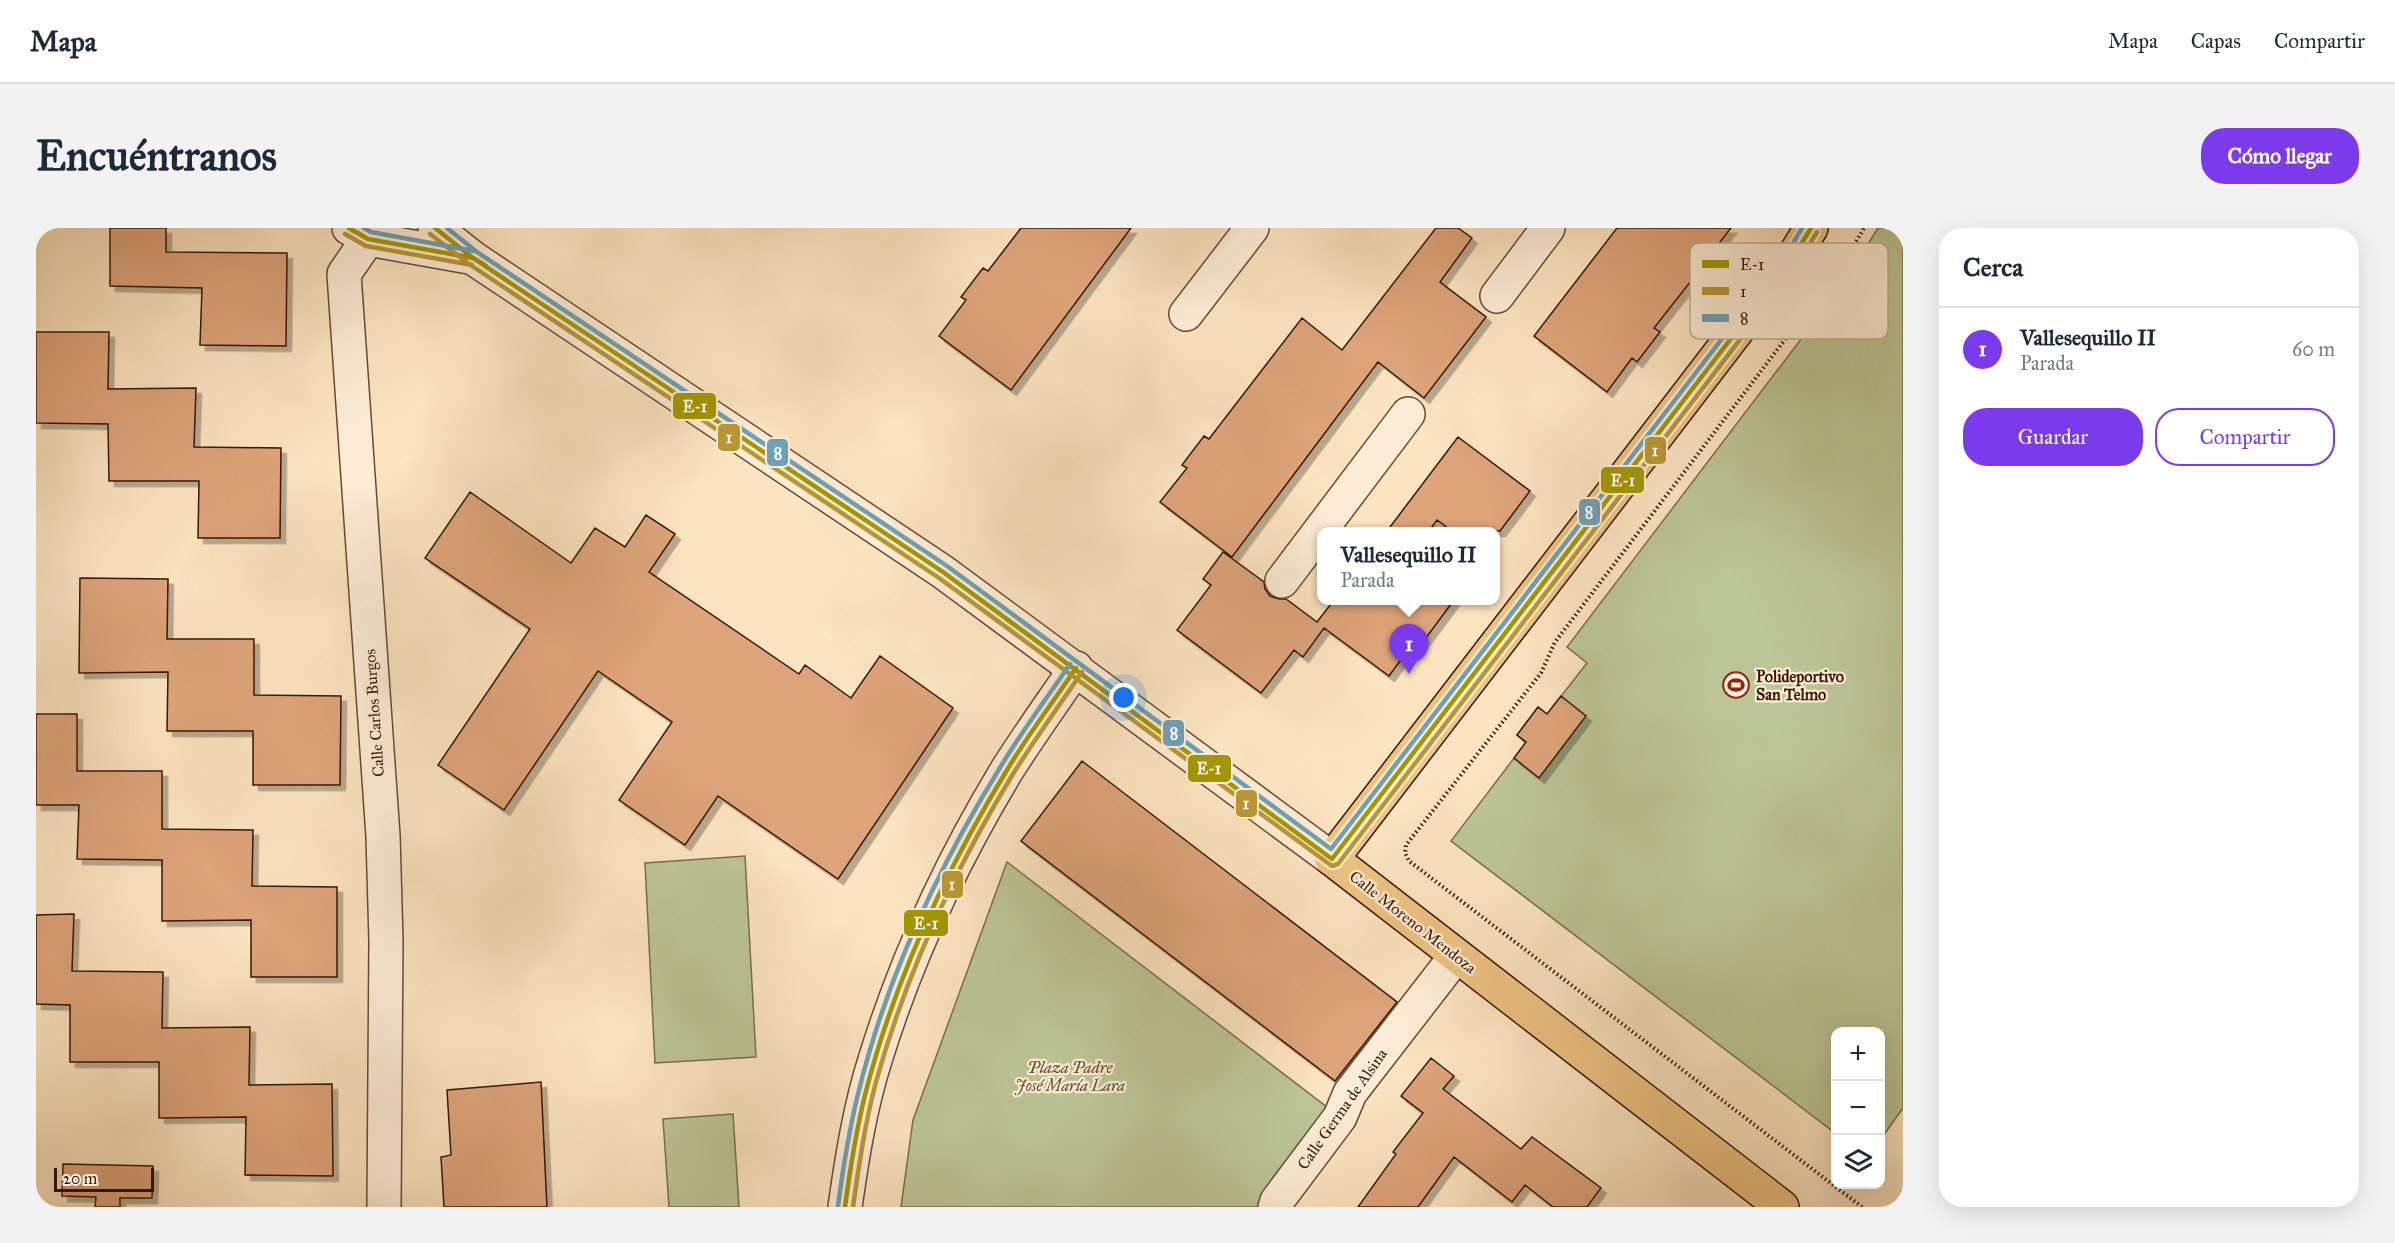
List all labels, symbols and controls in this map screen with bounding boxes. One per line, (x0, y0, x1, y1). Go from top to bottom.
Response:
text: Mapa (30, 24, 97, 59)
text: Mapa (2108, 28, 2158, 54)
text: Capas (2191, 28, 2241, 54)
text: Compartir (2274, 28, 2365, 54)
button: Cómo llegar (2201, 128, 2359, 184)
text: Encuéntranos (36, 130, 277, 182)
legend (1690, 243, 1888, 339)
text: Cerca (1963, 251, 2023, 283)
text: E-1 (1740, 255, 1764, 274)
text: 1 (1740, 282, 1746, 301)
text: 8 (1740, 309, 1749, 328)
text: Vallesequillo II (2020, 324, 2156, 351)
text: 1 (1979, 337, 1986, 361)
text: 60 m (2292, 337, 2335, 361)
text: Parada (2020, 351, 2074, 375)
line badge: E-1 (672, 392, 717, 420)
text: E-1 (683, 397, 708, 416)
button: Guardar (1963, 408, 2143, 466)
button: Compartir (2155, 408, 2335, 466)
line badge: 1 (717, 423, 741, 452)
text: 1 (726, 428, 733, 447)
line badge: 1 (1644, 436, 1667, 465)
line badge: 8 (766, 438, 789, 467)
text: 1 (1652, 441, 1659, 460)
text: 8 (774, 444, 782, 463)
line badge: E-1 (1600, 466, 1645, 494)
text: E-1 (1611, 471, 1636, 490)
line badge: 8 (1578, 498, 1601, 526)
text: 8 (1585, 503, 1593, 522)
popup (1317, 527, 1500, 605)
text: Vallesequillo II (1340, 541, 1477, 568)
text: Parada (1340, 568, 1394, 592)
pin: 1 (1390, 624, 1428, 674)
street label: Calle Carlos Burgos (360, 648, 389, 778)
place label: Polideportivo San Telmo (1756, 667, 1844, 704)
sports icon: Polideportivo San Telmo (1721, 670, 1751, 700)
your location (1109, 683, 1138, 712)
line badge: 8 (1162, 719, 1185, 747)
text: 8 (1170, 724, 1178, 743)
line badge: E-1 (1187, 754, 1232, 783)
text: E-1 (1197, 759, 1222, 778)
line badge: 1 (1235, 789, 1258, 818)
text: 1 (1243, 794, 1250, 813)
street label: Calle Moreno Mendoza (1346, 867, 1480, 978)
line badge: 1 (941, 870, 964, 899)
text: 1 (949, 875, 956, 894)
line badge: E-1 (903, 909, 949, 937)
text: E-1 (914, 914, 939, 933)
map controls (1831, 1027, 1885, 1189)
button: + (1831, 1027, 1885, 1081)
street label: Calle Germa de Alsina (1293, 1045, 1391, 1173)
park label: Plaza Padre José María Lara (1014, 1058, 1125, 1095)
button: − (1831, 1081, 1885, 1135)
button: layers (1831, 1135, 1885, 1189)
scale bar (54, 1165, 154, 1192)
text: 20 m (63, 1169, 97, 1188)

